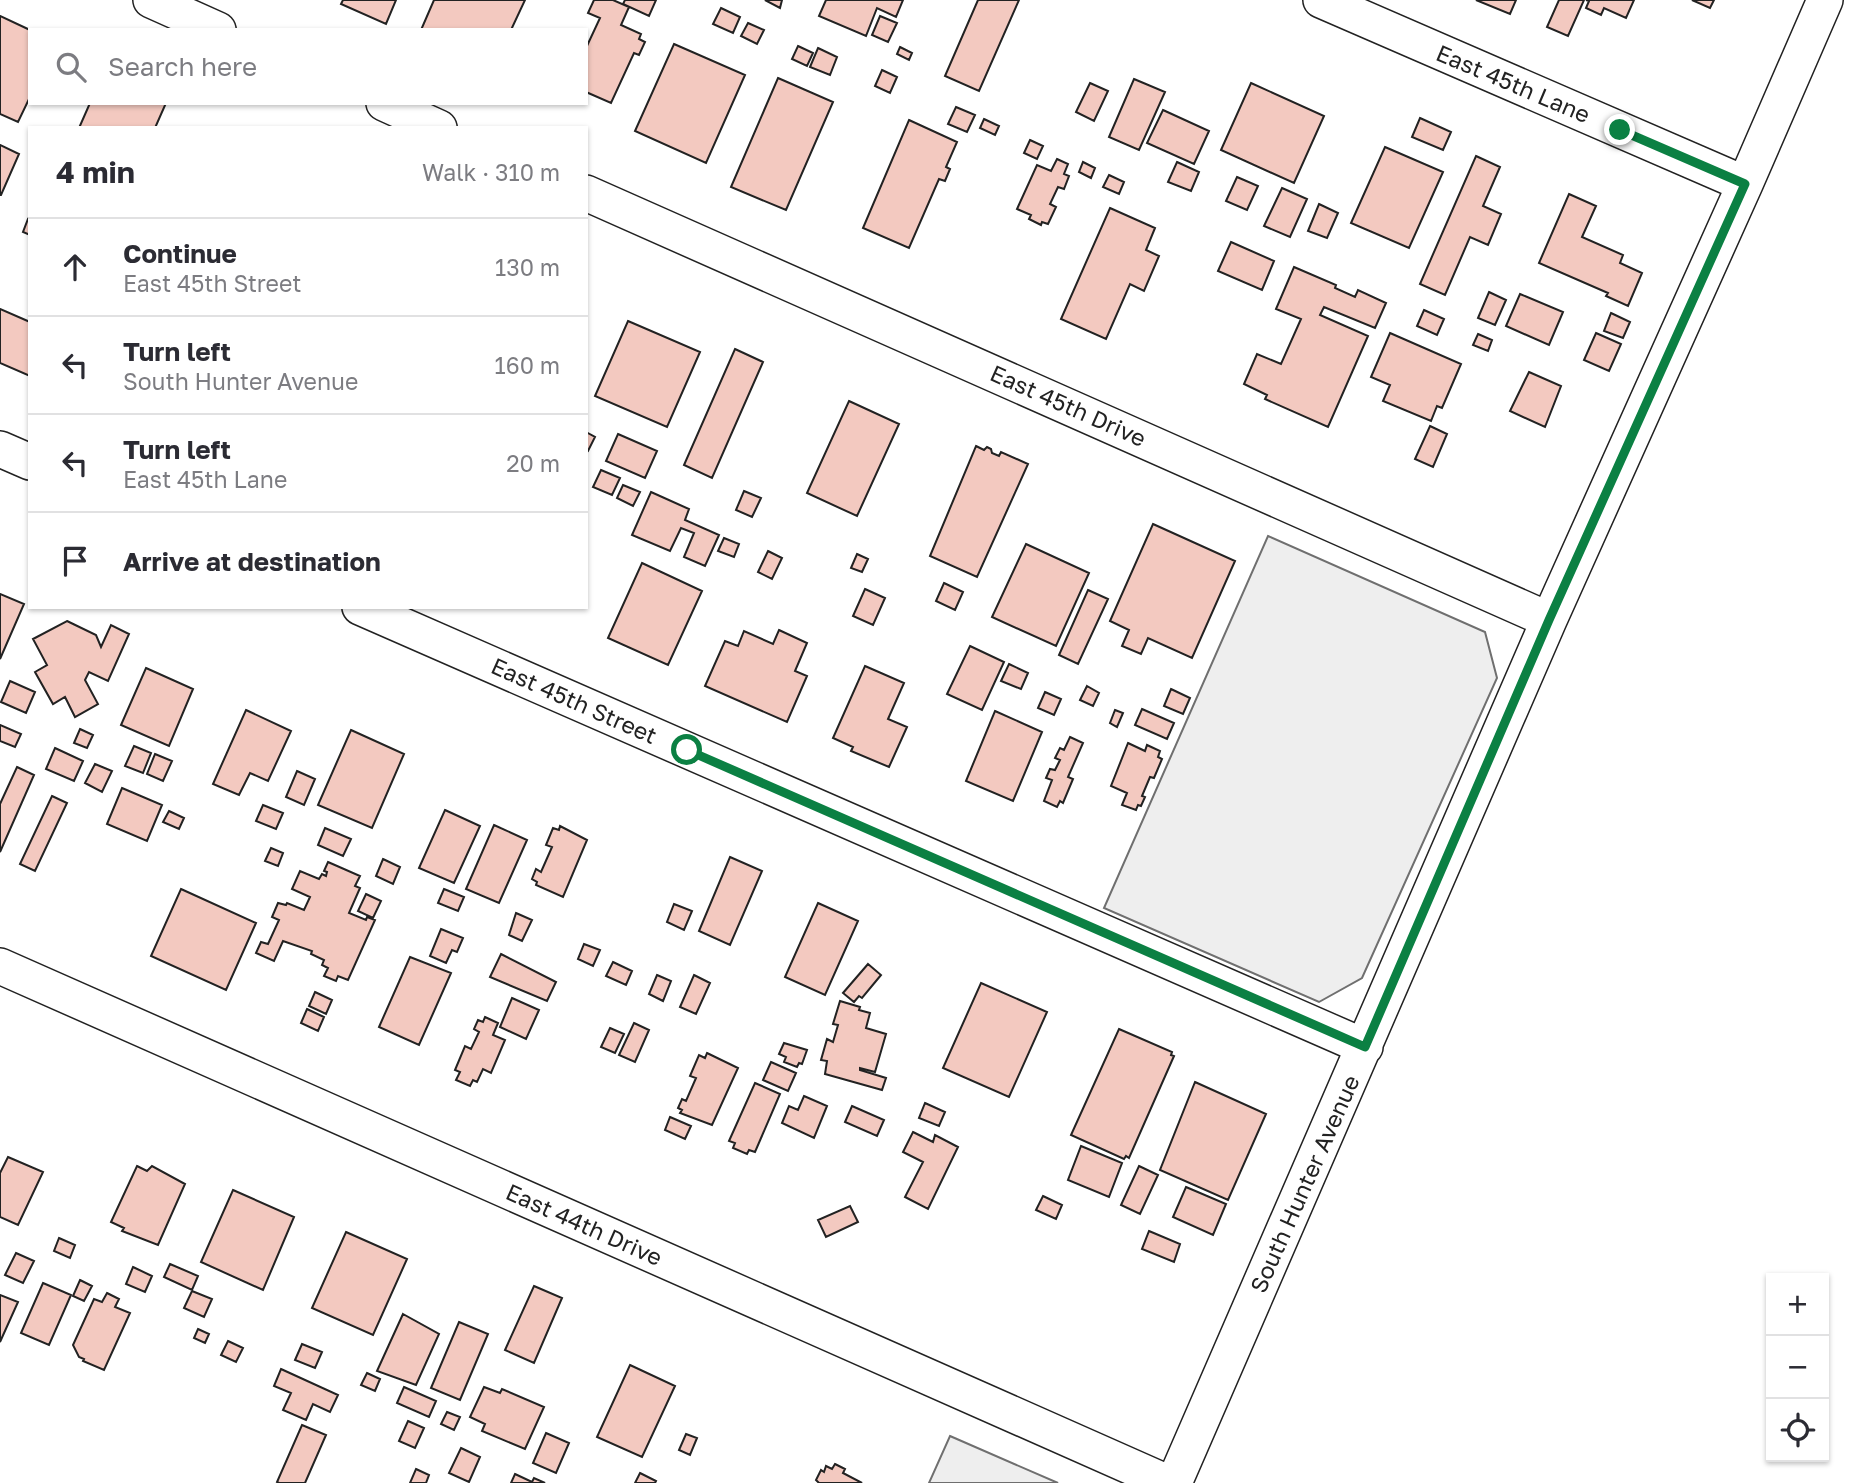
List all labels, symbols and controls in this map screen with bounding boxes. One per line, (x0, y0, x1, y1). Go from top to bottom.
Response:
search box (28, 28, 588, 105)
street label: East 45th Lane (1432, 38, 1594, 128)
icon: search (52, 48, 90, 86)
text: Search here (108, 51, 257, 82)
route end (1604, 114, 1635, 145)
text: 4 min (56, 154, 135, 190)
text: Walk · 310 m (422, 158, 560, 186)
text: Continue (123, 238, 237, 269)
icon: ahead (56, 248, 94, 286)
text: 130 m (495, 253, 560, 281)
text: East 45th Street (123, 269, 301, 297)
text: Turn left (123, 336, 231, 367)
icon: left (56, 346, 94, 384)
text: 160 m (495, 351, 560, 379)
street label: East 45th Drive (986, 358, 1151, 452)
text: South Hunter Avenue (123, 367, 358, 395)
text: Turn left (123, 434, 231, 465)
icon: left (56, 444, 94, 482)
text: 20 m (506, 449, 560, 477)
text: East 45th Lane (123, 465, 287, 493)
icon: arrive (56, 542, 94, 580)
text: Arrive at destination (123, 546, 381, 577)
street label: East 45th Street (487, 651, 662, 749)
route start (671, 734, 702, 765)
street label: South Hunter Avenue (1243, 1070, 1365, 1297)
street label: East 44th Drive (502, 1177, 667, 1271)
map controls (1766, 1273, 1829, 1462)
button: + (1766, 1273, 1829, 1336)
button: − (1766, 1336, 1829, 1399)
button: locate (1766, 1399, 1829, 1462)

